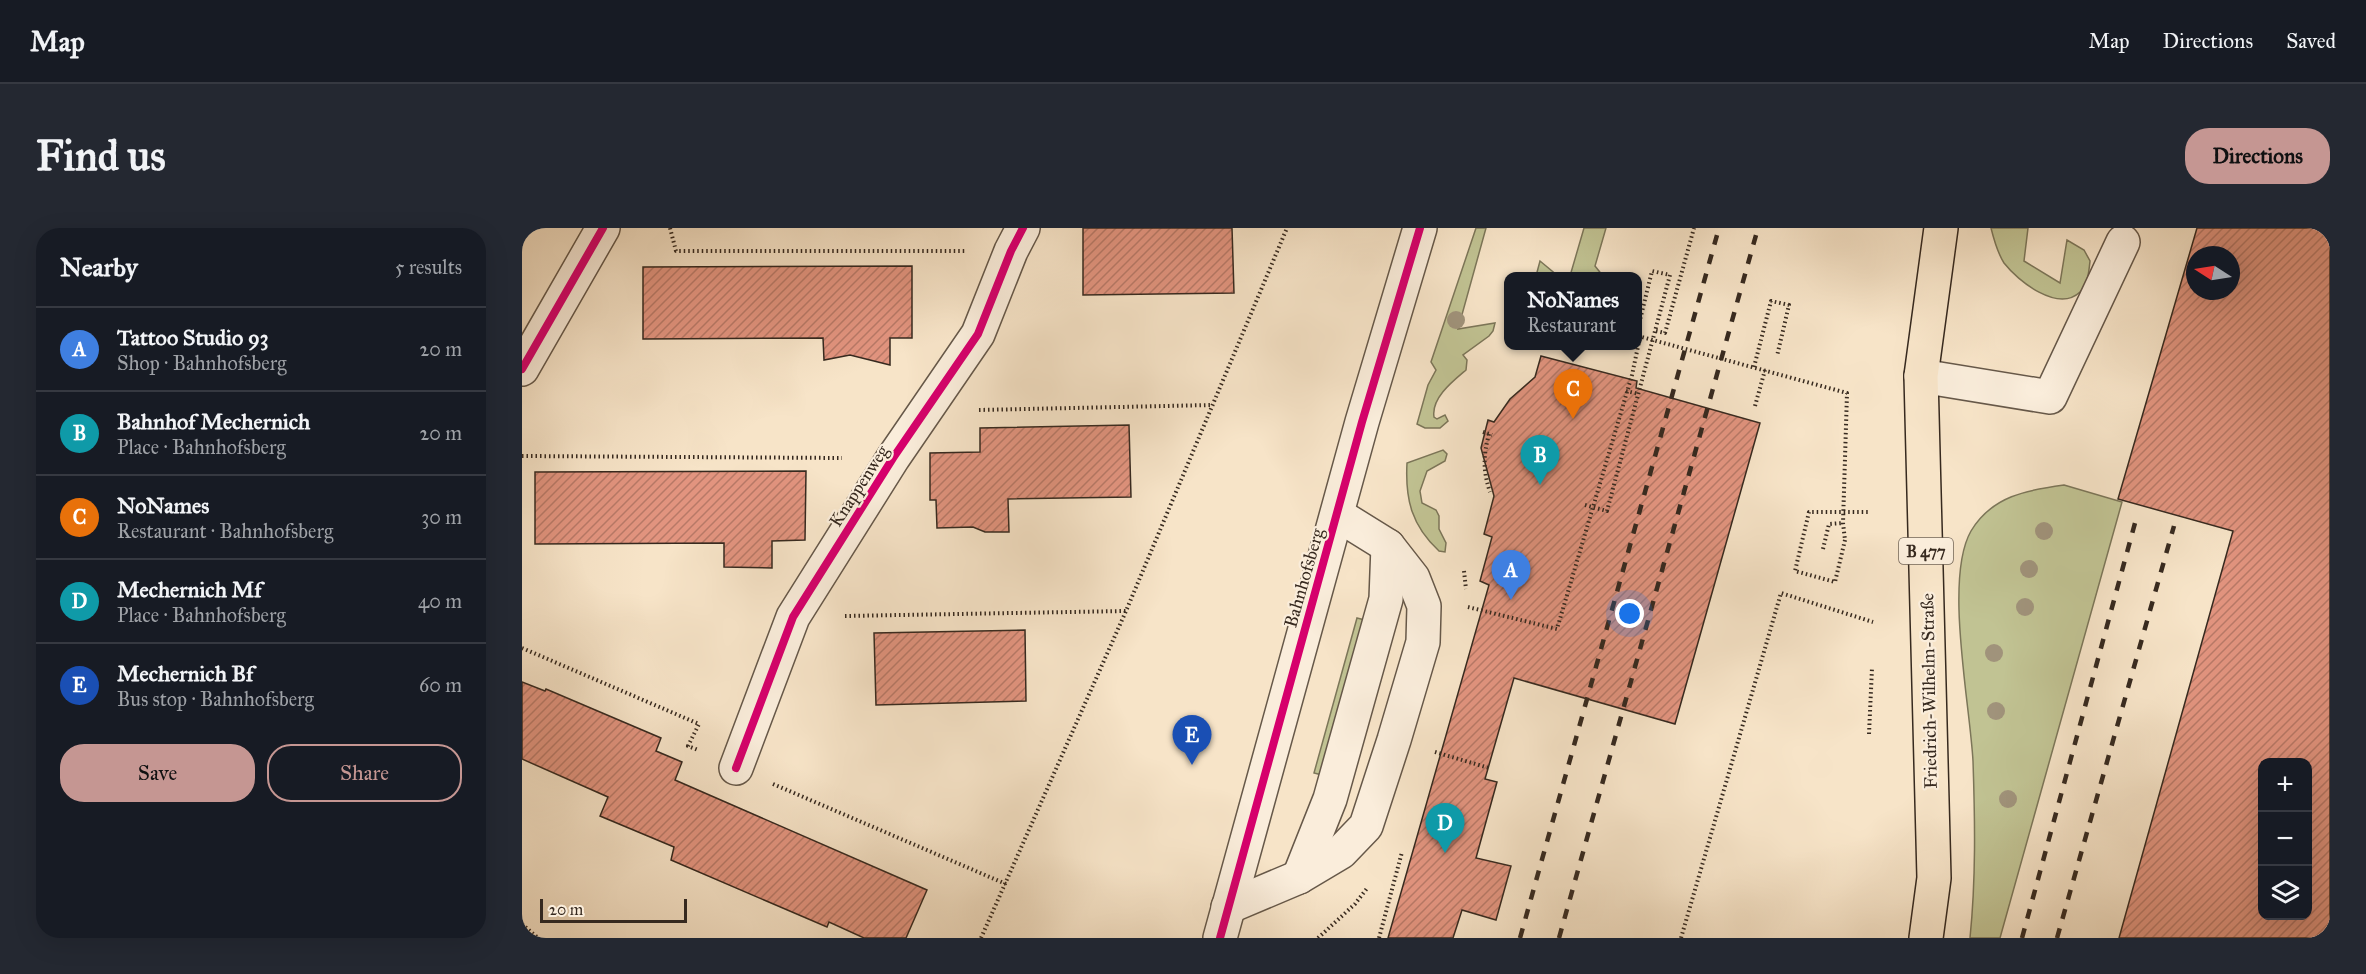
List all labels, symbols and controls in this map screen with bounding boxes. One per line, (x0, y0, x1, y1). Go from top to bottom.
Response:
text: Map (30, 24, 85, 59)
text: Map (2089, 28, 2130, 54)
text: Directions (2163, 28, 2253, 54)
text: Saved (2286, 28, 2336, 54)
button: Directions (2185, 128, 2330, 184)
text: Find us (36, 130, 166, 182)
north arrow (2186, 246, 2240, 300)
text: Nearby (60, 251, 138, 283)
text: 5 results (395, 255, 462, 279)
popup (1504, 272, 1642, 350)
text: NoNames (1527, 286, 1619, 313)
text: Restaurant (1527, 313, 1616, 337)
text: Tattoo Studio 93 (117, 324, 269, 351)
text: A (73, 337, 86, 361)
text: 20 m (419, 337, 462, 361)
text: Shop · Bahnhofsberg (117, 351, 286, 375)
pin: C (1554, 370, 1592, 419)
text: Bahnhof Mechernich (117, 408, 310, 435)
text: B (73, 421, 86, 445)
text: 20 m (419, 421, 462, 445)
text: Place · Bahnhofsberg (117, 435, 286, 459)
pin: B (1520, 436, 1560, 485)
street label: Knappenweg (825, 441, 895, 531)
text: NoNames (117, 492, 209, 519)
text: C (73, 505, 86, 529)
text: 30 m (421, 505, 462, 529)
text: Restaurant · Bahnhofsberg (117, 519, 333, 543)
street label: Bahnhofsberg (1279, 525, 1330, 630)
road number: B 477 (1899, 538, 1953, 564)
pin: A (1492, 550, 1530, 600)
text: Mechernich Mf (117, 576, 262, 603)
text: D (72, 589, 87, 613)
text: 40 m (418, 589, 462, 613)
street label: Friedrich-Wilhelm-Straße (1916, 593, 1942, 789)
your location (1615, 599, 1644, 628)
text: Place · Bahnhofsberg (117, 603, 286, 627)
text: Mechernich Bf (117, 660, 253, 687)
text: E (72, 673, 87, 697)
text: 60 m (419, 673, 462, 697)
text: Bus stop · Bahnhofsberg (117, 687, 314, 711)
pin: E (1172, 716, 1212, 765)
button: Save (60, 744, 255, 802)
button: Share (267, 744, 462, 802)
map controls (2258, 758, 2312, 920)
button: + (2258, 758, 2312, 812)
pin: D (1426, 804, 1464, 853)
button: − (2258, 812, 2312, 866)
button: layers (2258, 866, 2312, 920)
scale bar (540, 896, 687, 924)
text: 20 m (549, 900, 583, 919)

